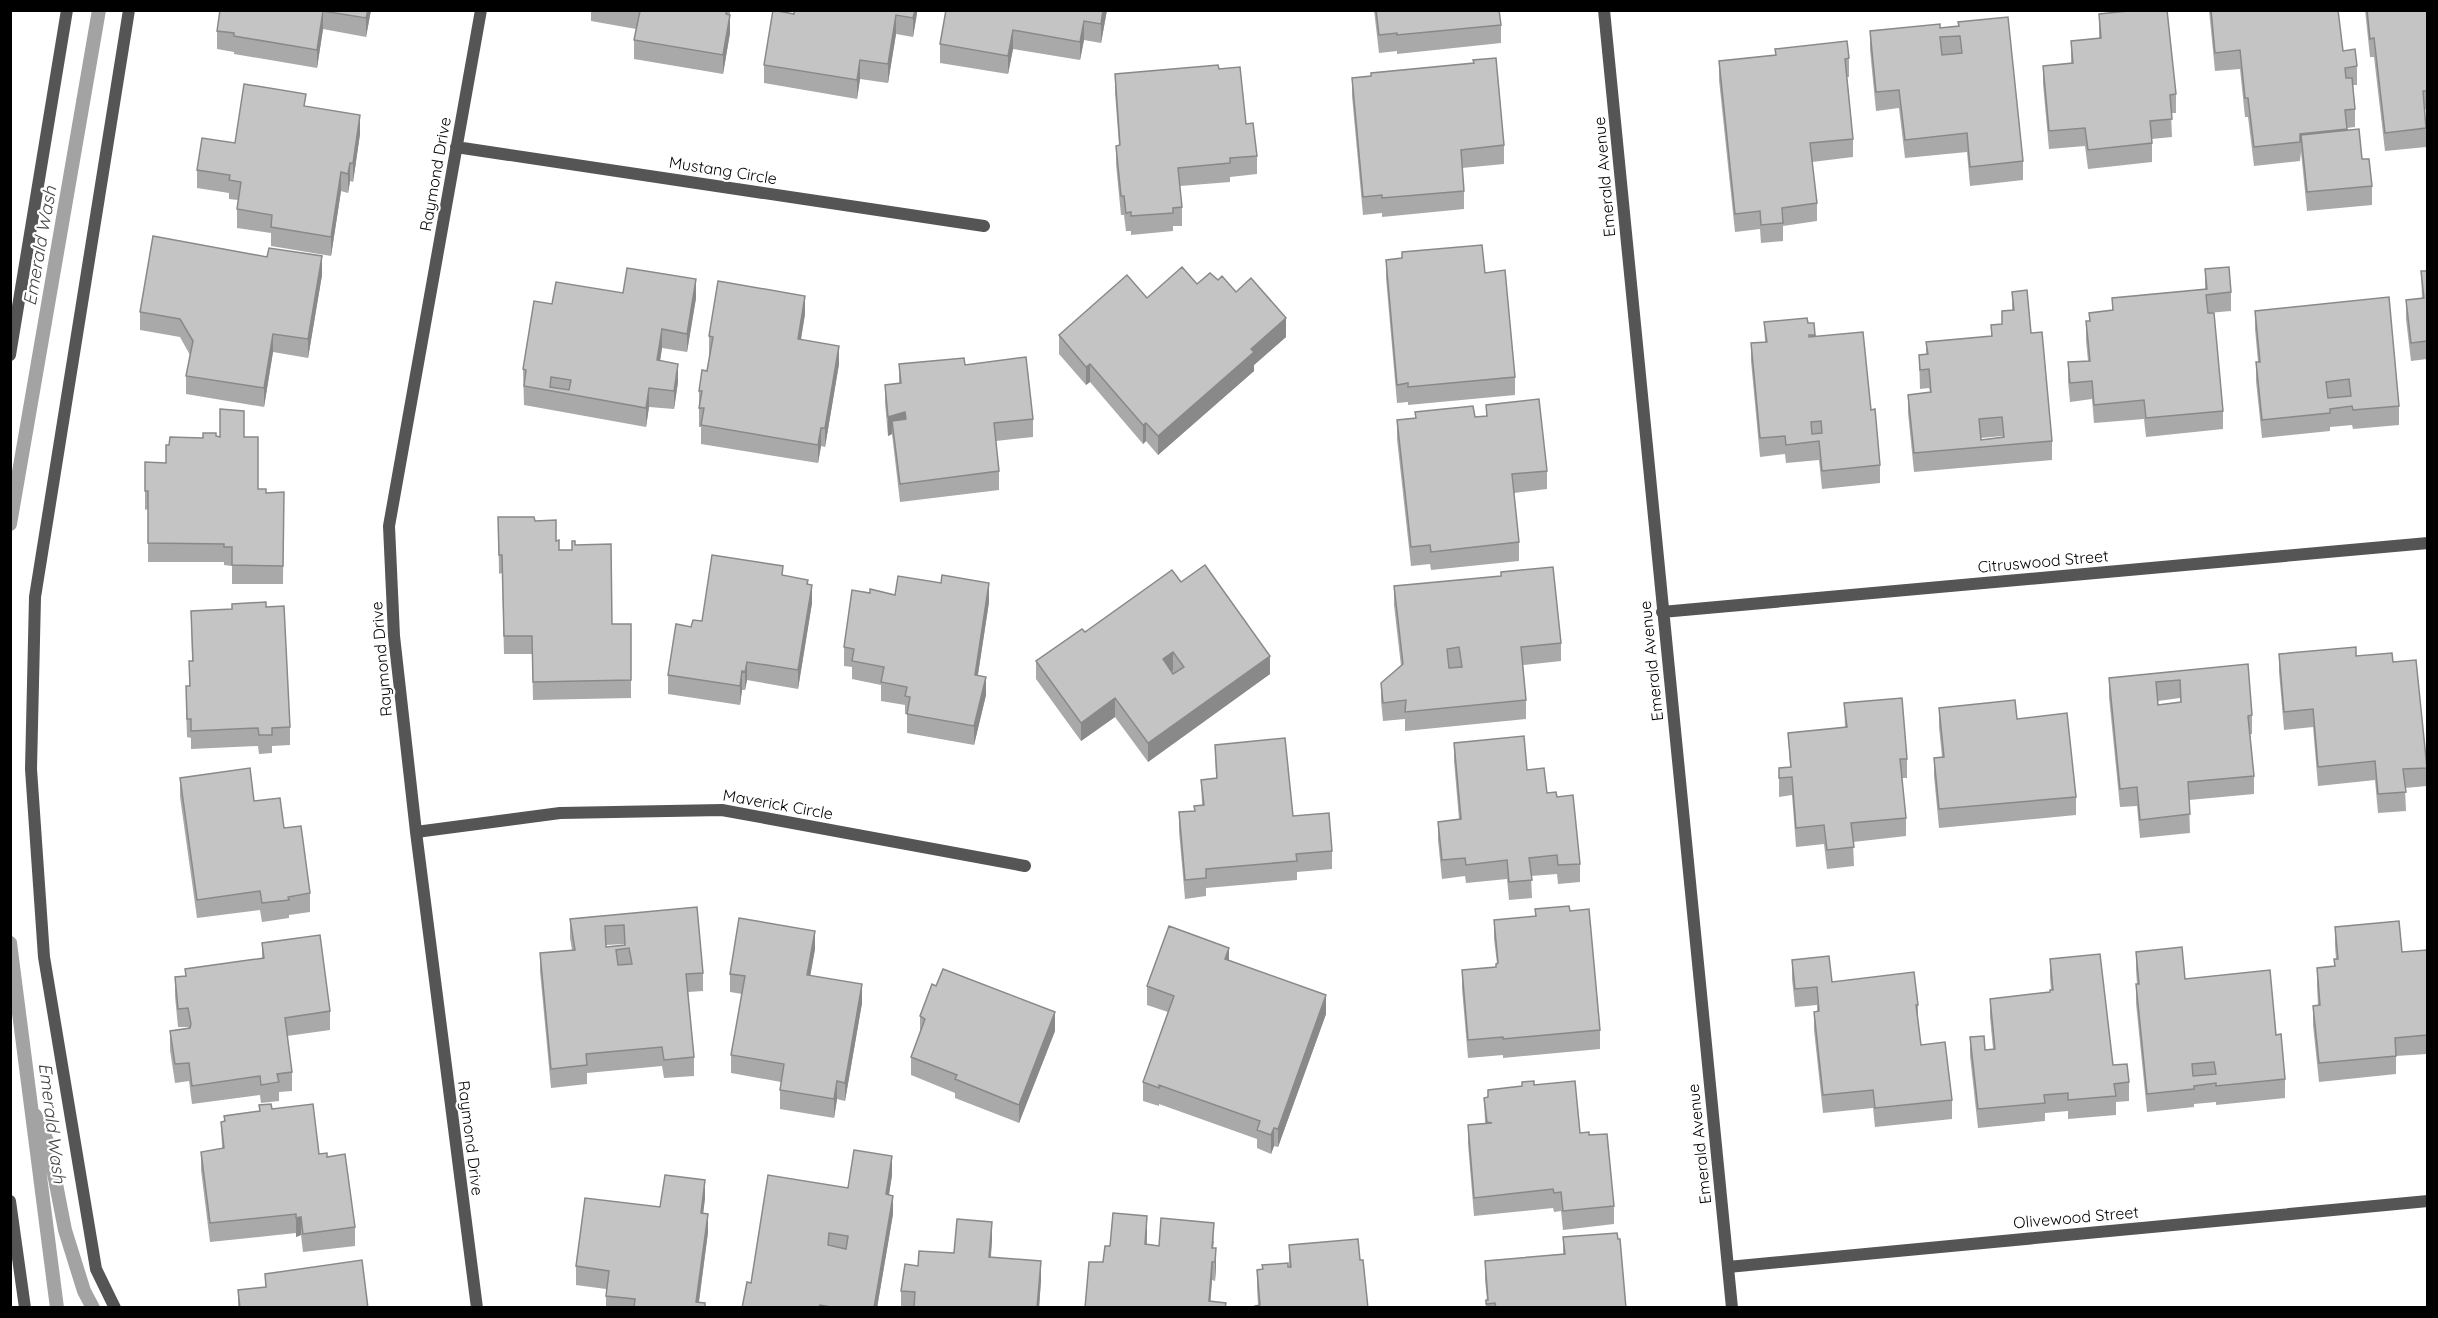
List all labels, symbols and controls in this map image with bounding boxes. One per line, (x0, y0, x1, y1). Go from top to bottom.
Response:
street label: Raymond Drive (415, 115, 455, 233)
street label: Emerald Avenue (1589, 116, 1619, 238)
street label: Mustang Circle (668, 152, 778, 188)
water label: Emerald Wash (18, 184, 61, 307)
street label: Citruswood Street (1977, 545, 2109, 577)
street label: Emerald Avenue (1635, 600, 1667, 722)
street label: Raymond Drive (366, 601, 396, 717)
street label: Maverick Circle (721, 784, 835, 824)
water label: Emerald Wash (34, 1061, 71, 1185)
street label: Raymond Drive (454, 1079, 488, 1197)
street label: Emerald Avenue (1683, 1083, 1715, 1205)
street label: Olivewood Street (2012, 1202, 2140, 1232)

